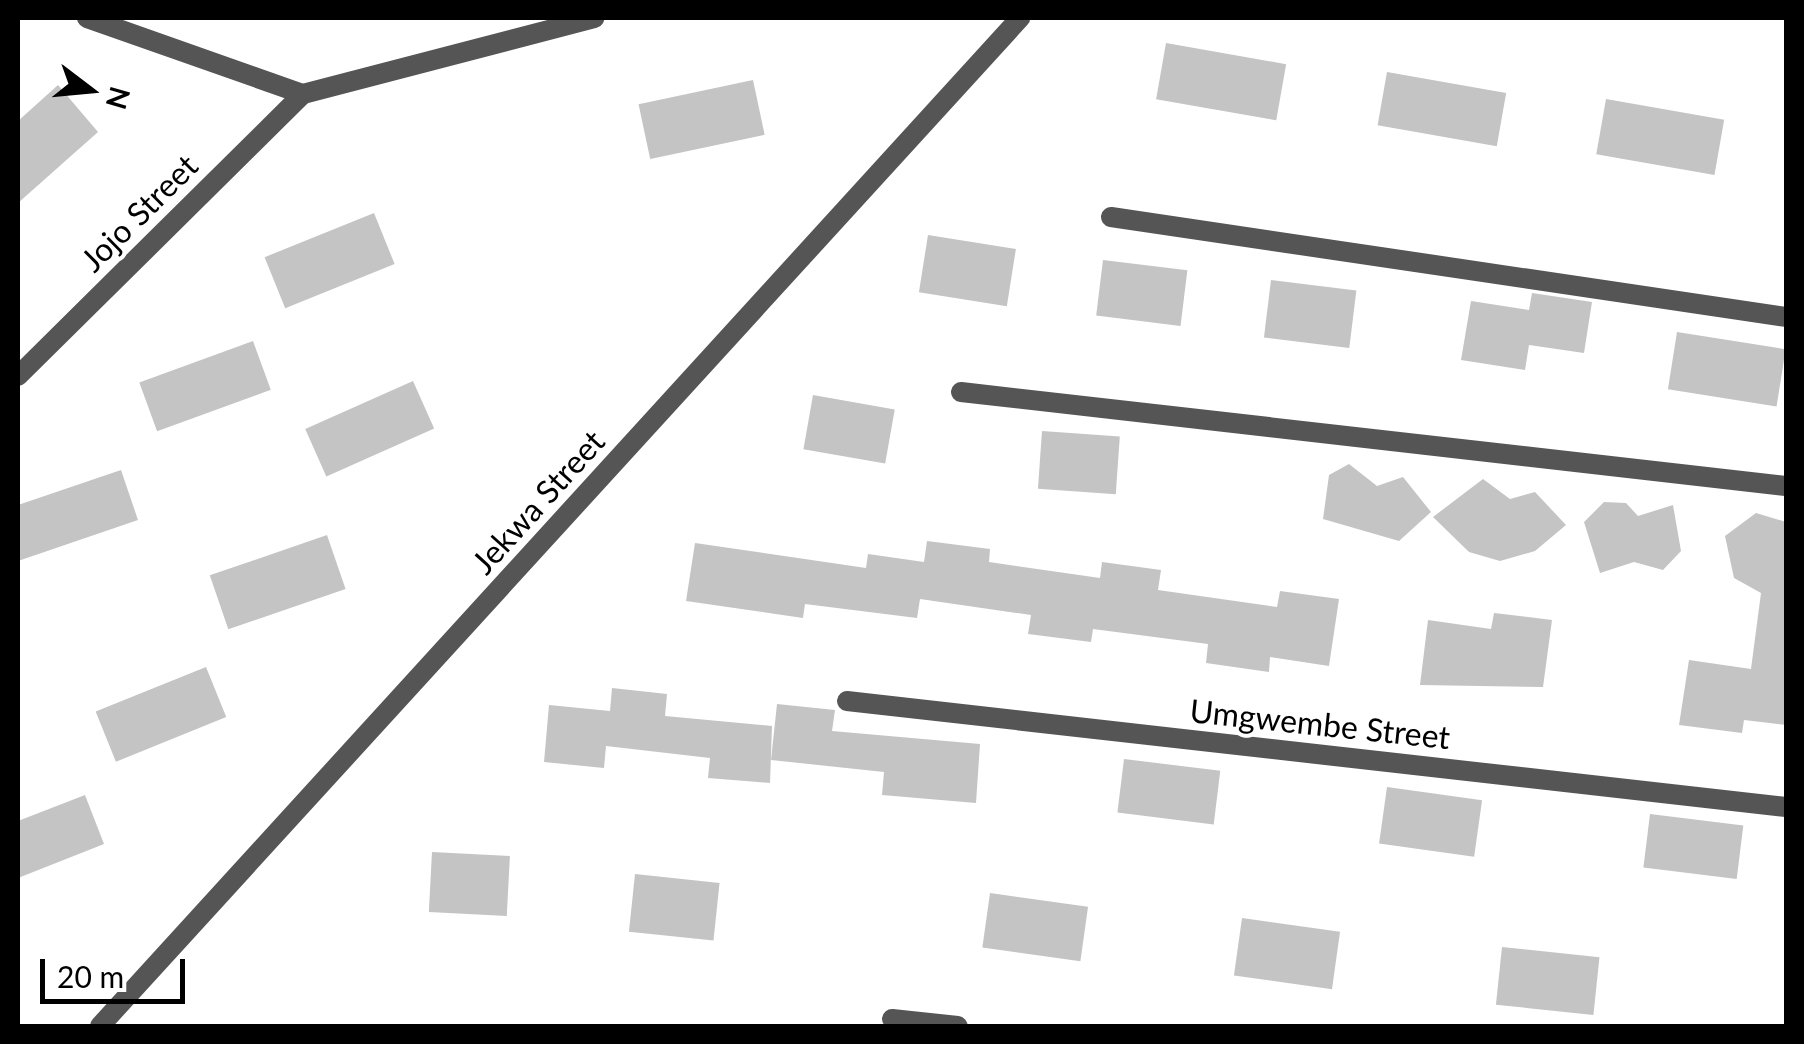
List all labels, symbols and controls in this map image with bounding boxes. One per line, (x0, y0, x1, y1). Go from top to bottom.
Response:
north arrow (40, 40, 140, 140)
text: N (100, 83, 138, 113)
street label: Jojo Street (73, 147, 205, 279)
street label: Jekwa Street (464, 422, 612, 582)
street label: Umgwembe Street (1188, 691, 1452, 757)
scale bar (45, 939, 190, 1001)
text: 20 m (57, 958, 124, 994)

